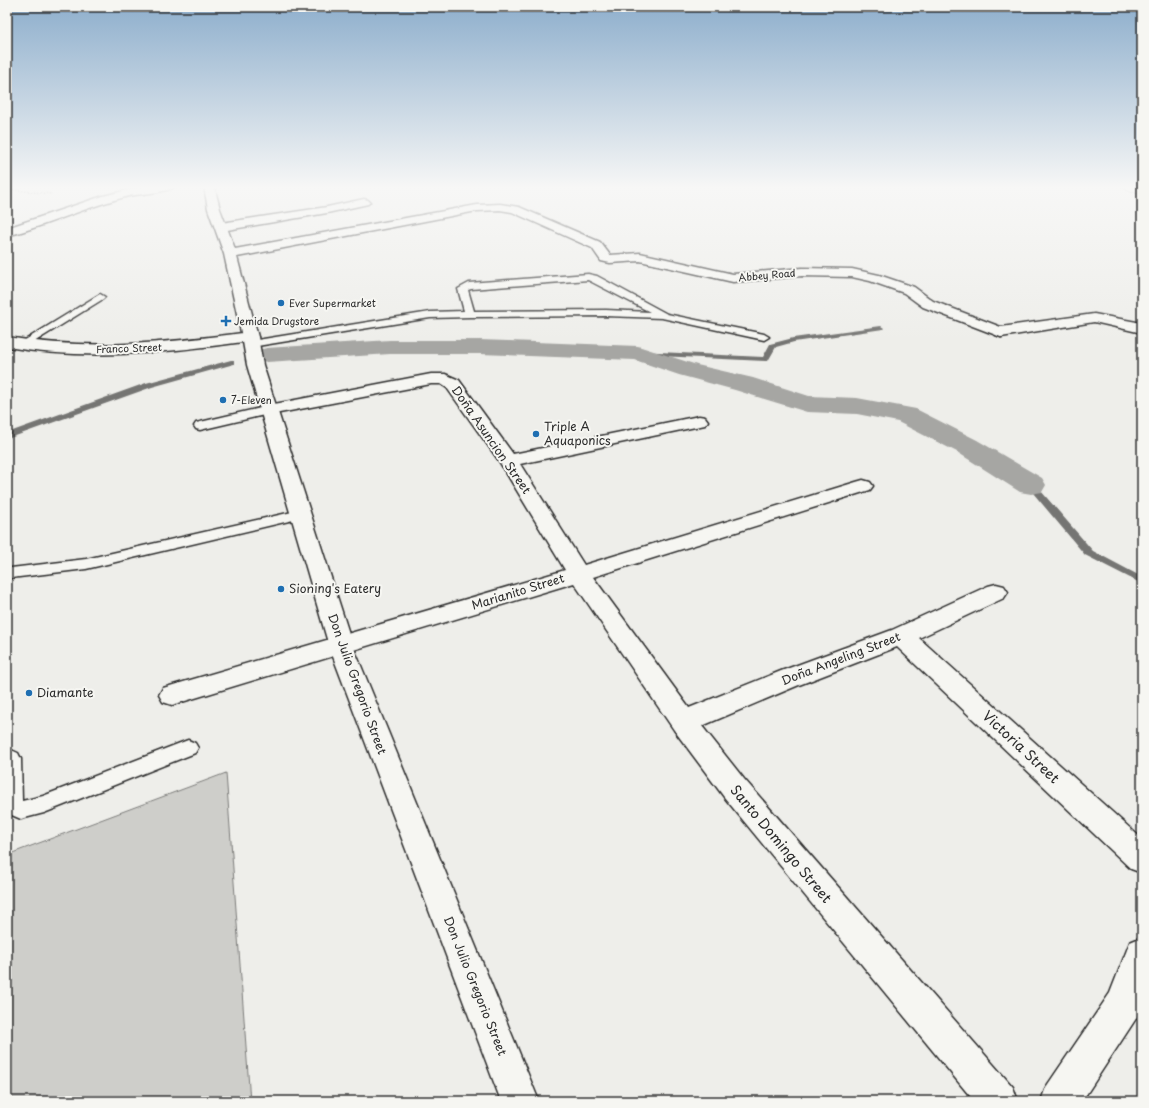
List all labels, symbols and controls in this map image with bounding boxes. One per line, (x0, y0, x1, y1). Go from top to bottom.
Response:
street label: Abbey Road (738, 265, 796, 285)
place label: Ever Supermarket (289, 295, 376, 310)
marker: Ever Supermarket (276, 298, 286, 308)
place label: Jemida Drugstore (234, 313, 319, 328)
marker: Jemida Drugstore (221, 316, 231, 326)
street label: Franco Street (96, 339, 162, 356)
street label: Doña Asuncion Street (448, 382, 536, 497)
place label: 7-Eleven (231, 392, 272, 407)
marker: 7-Eleven (218, 395, 228, 405)
place label: Triple A Aquaponics (544, 417, 611, 449)
marker: Triple A Aquaponics (531, 429, 541, 439)
street label: Marianito Street (469, 568, 566, 614)
place label: Sioning's Eatery (289, 579, 381, 597)
marker: Sioning's Eatery (276, 584, 286, 594)
street label: Don Julio Gregorio Street (324, 611, 392, 757)
street label: Doña Angeling Street (778, 627, 903, 689)
place label: Diamante (37, 683, 94, 701)
marker: Diamante (24, 688, 34, 698)
street label: Victoria Street (978, 705, 1065, 788)
street label: Santo Domingo Street (726, 780, 837, 908)
street label: Don Julio Gregorio Street (440, 913, 512, 1058)

